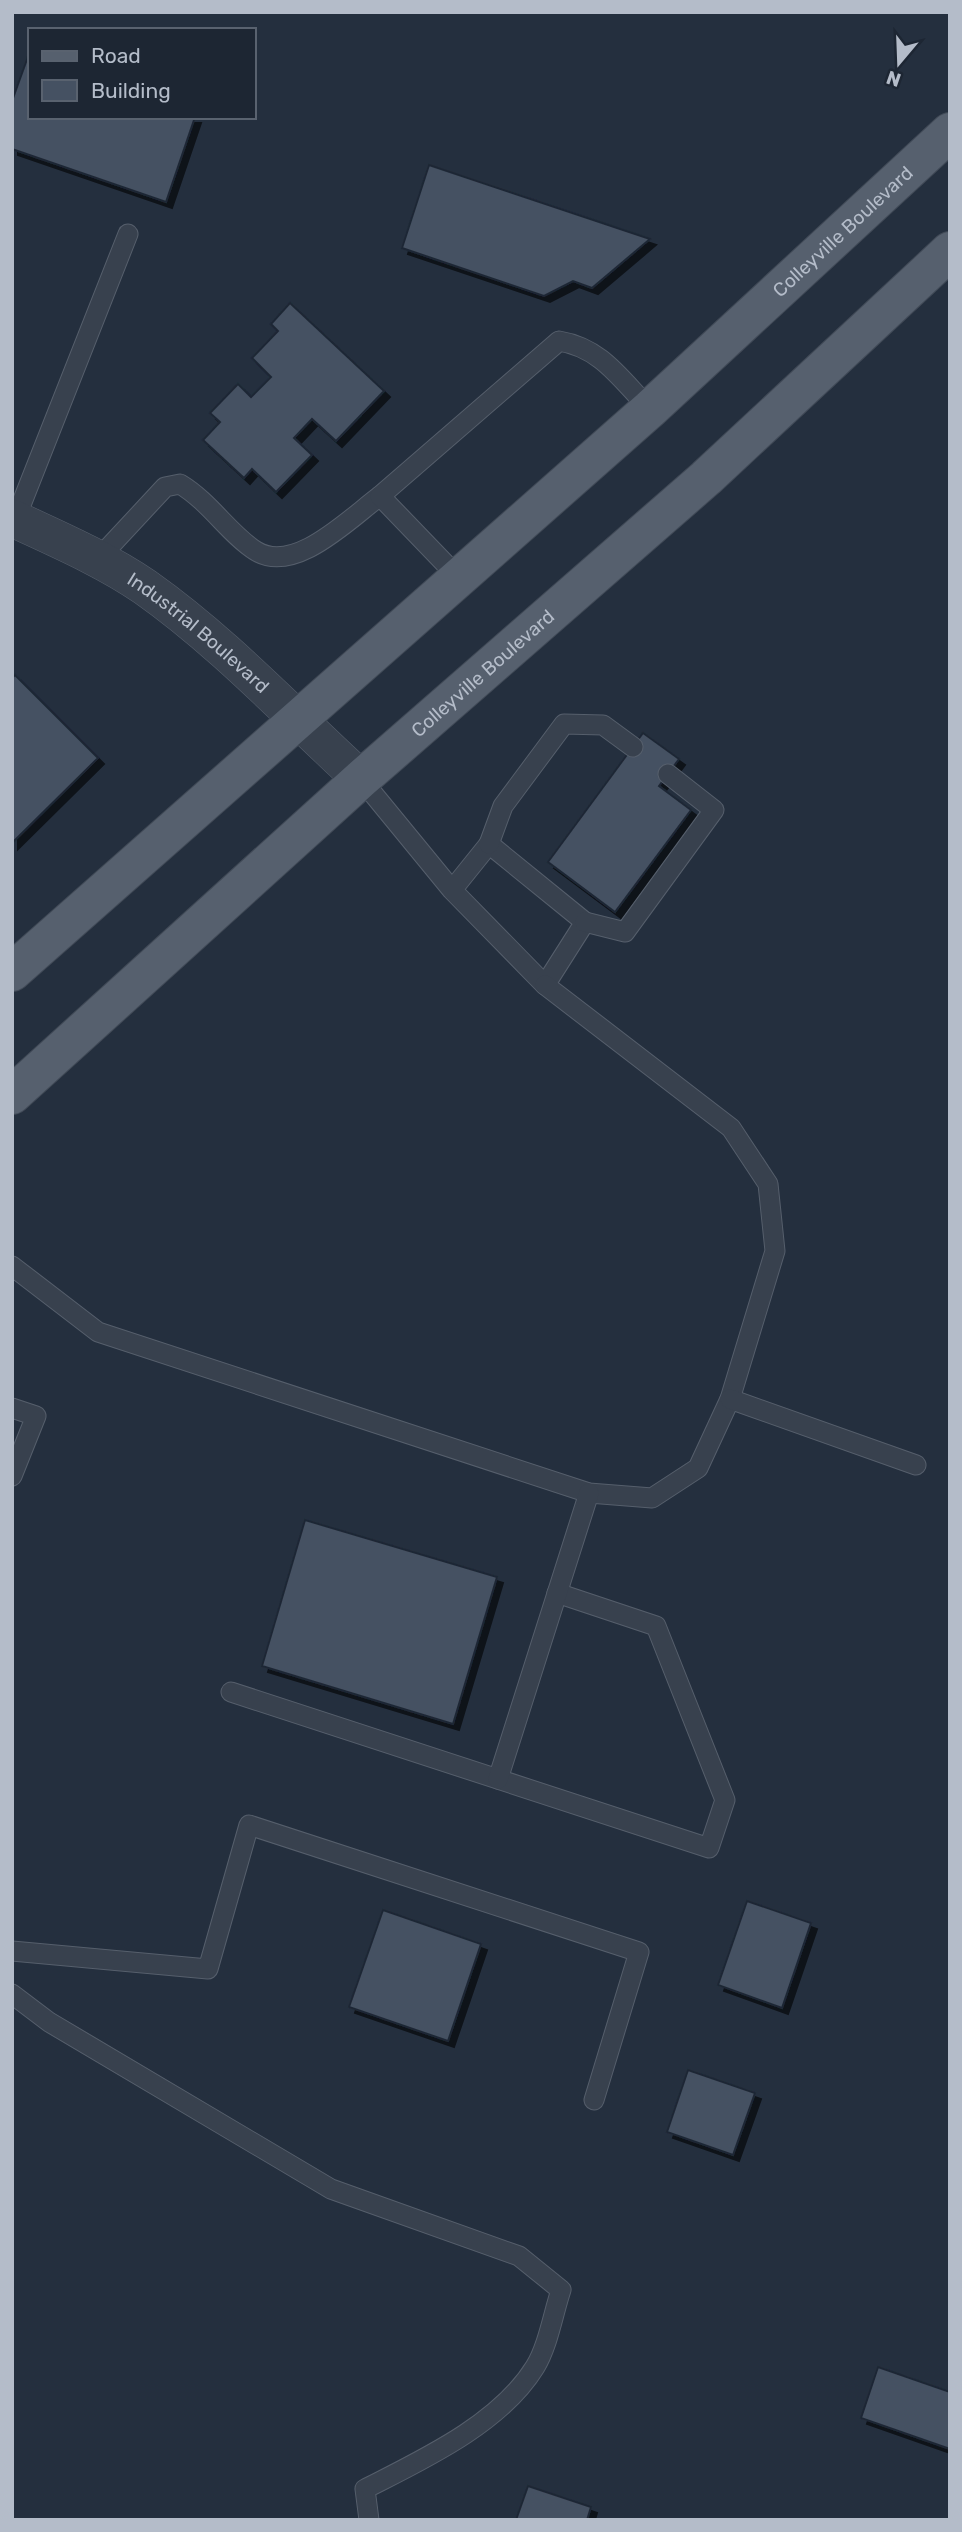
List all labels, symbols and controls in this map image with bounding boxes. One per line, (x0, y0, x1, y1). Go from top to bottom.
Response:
legend (28, 28, 256, 119)
north arrow (864, 28, 934, 98)
text: Road (91, 43, 141, 68)
text: N (883, 66, 904, 92)
text: Building (91, 78, 171, 103)
street label: Colleyville Boulevard (768, 161, 918, 302)
street label: Industrial Boulevard (123, 568, 274, 698)
street label: Colleyville Boulevard (407, 605, 559, 742)

